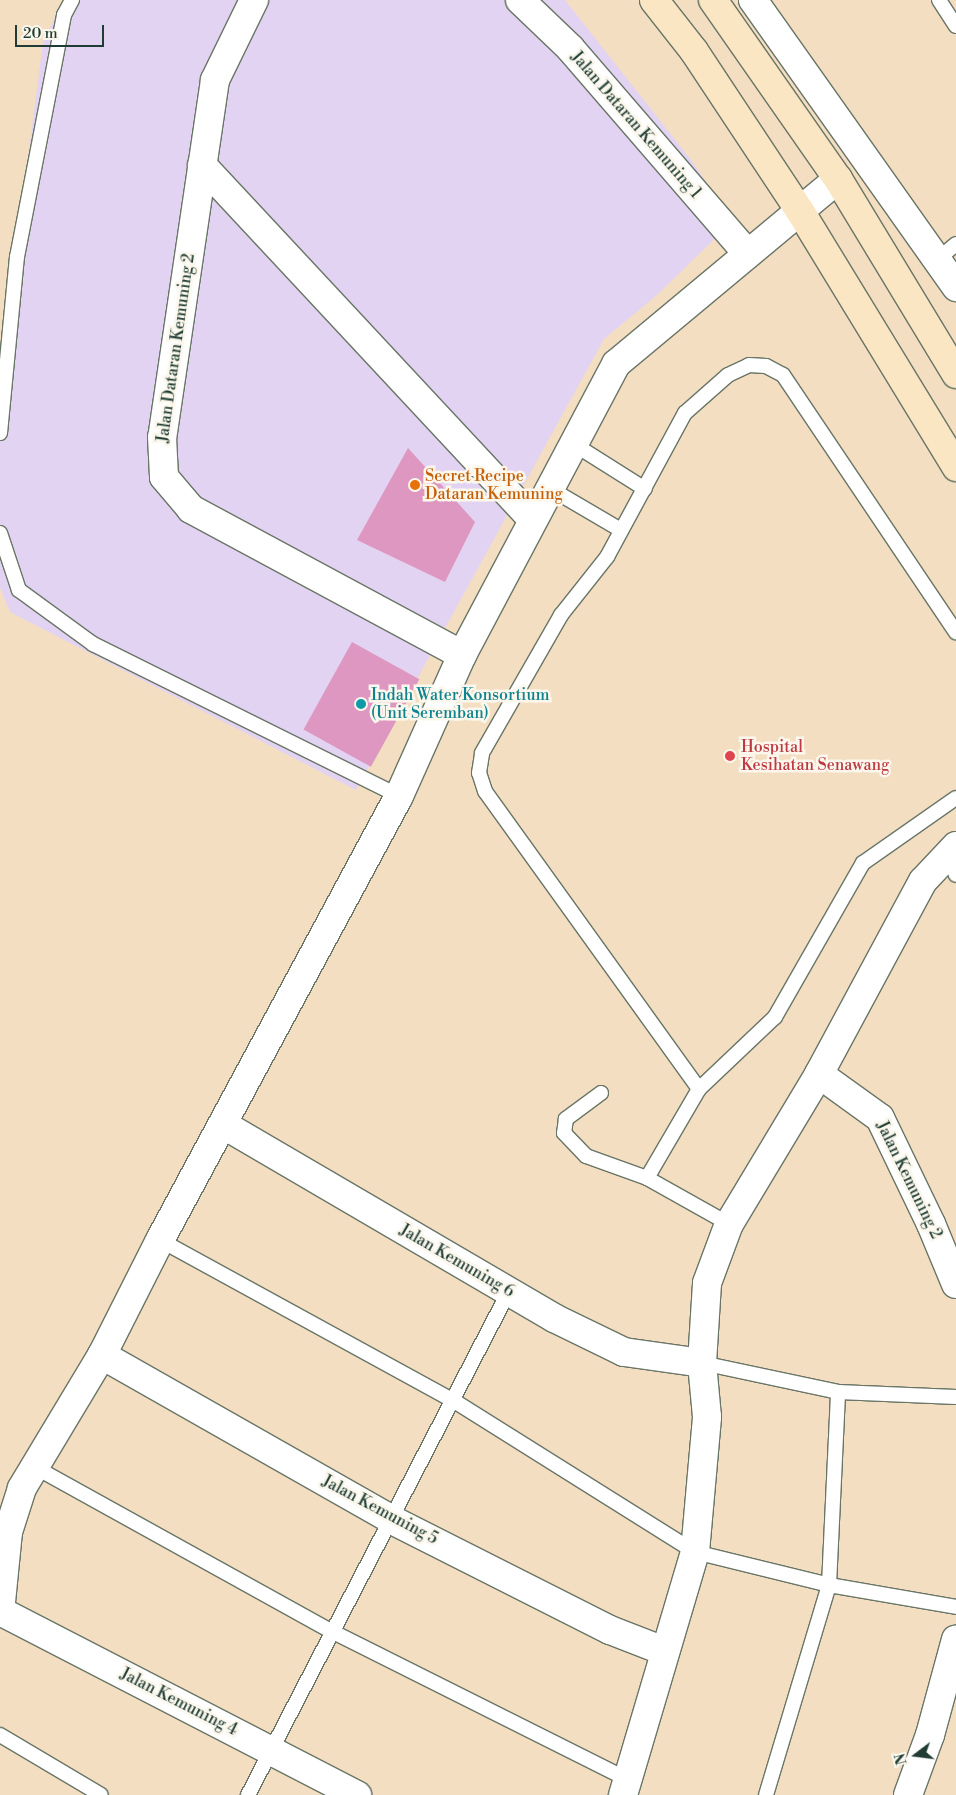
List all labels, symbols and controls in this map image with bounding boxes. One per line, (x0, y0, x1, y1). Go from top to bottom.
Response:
scale bar (18, 15, 106, 47)
text: 20 m (23, 24, 58, 43)
street label: Jalan Dataran Kemuning 1 (567, 48, 705, 202)
street label: Jalan Dataran Kemuning 2 (153, 252, 199, 444)
place label: Secret Recipe Dataran Kemuning (425, 466, 563, 504)
marker: Secret Recipe Dataran Kemuning (409, 479, 421, 491)
place label: Indah Water Konsortium (Unit Seremban) (371, 685, 550, 723)
marker: Indah Water Konsortium (Unit Seremban) (355, 698, 367, 710)
place label: Hospital Kesihatan Senawang (741, 737, 889, 775)
marker: Hospital Kesihatan Senawang (723, 749, 737, 763)
street label: Jalan Kemuning 2 (872, 1118, 946, 1242)
street label: Jalan Kemuning 6 (396, 1220, 518, 1302)
street label: Jalan Kemuning 5 (319, 1471, 441, 1549)
street label: Jalan Kemuning 4 (117, 1664, 241, 1740)
north arrow (891, 1730, 941, 1780)
text: N (891, 1751, 912, 1767)

